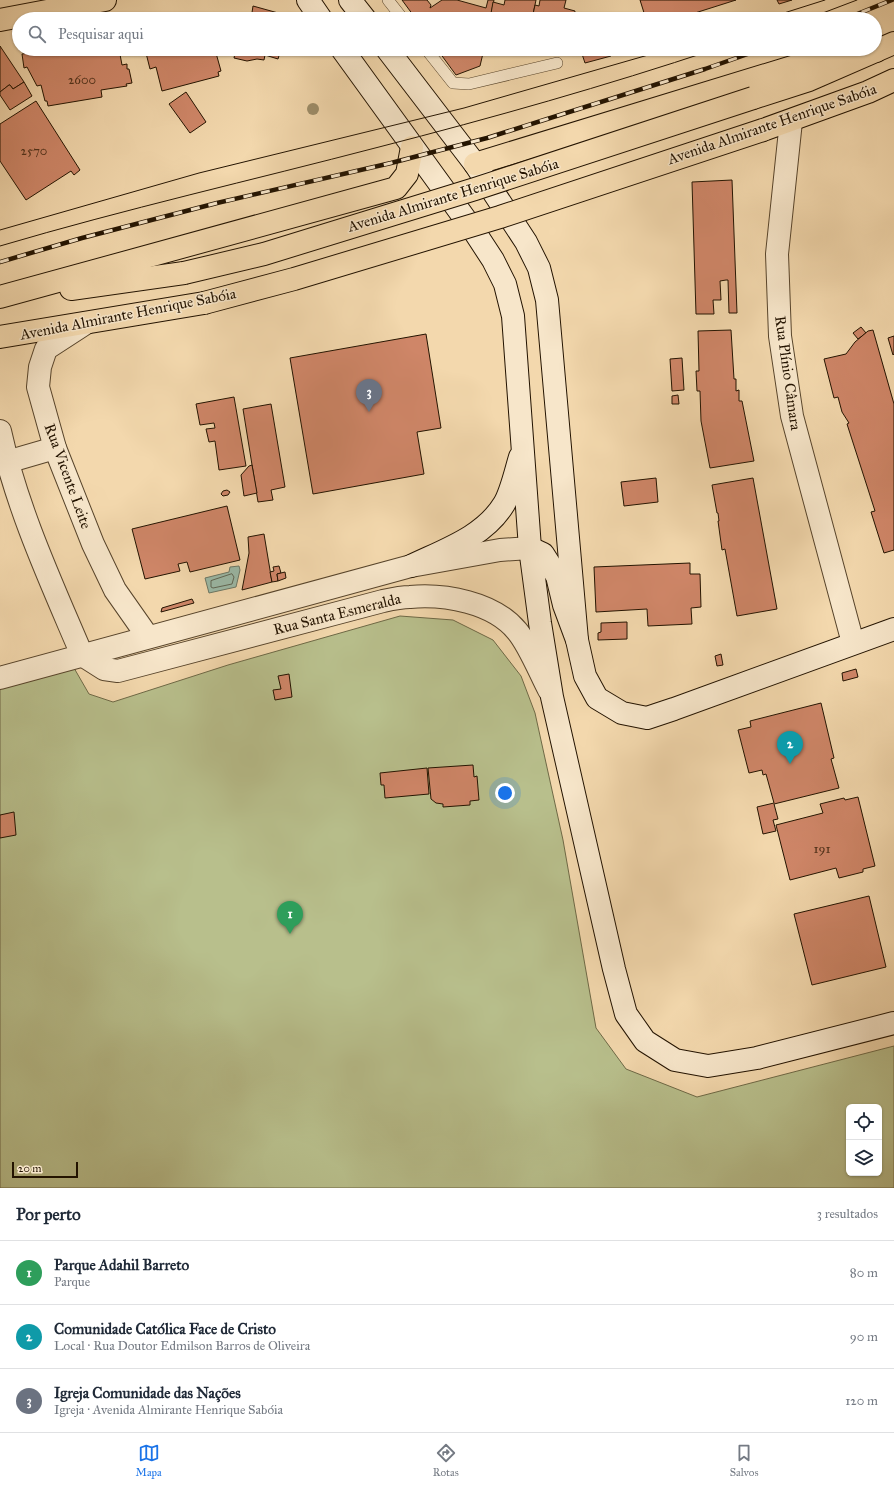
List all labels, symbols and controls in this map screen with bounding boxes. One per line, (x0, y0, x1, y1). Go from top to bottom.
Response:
search box (12, 12, 882, 56)
icon: search (26, 23, 48, 45)
text: Pesquisar aqui (58, 25, 144, 43)
house number: 2600 (68, 72, 96, 88)
street label: Avenida Almirante Henrique Sabóia (664, 80, 880, 170)
house number: 2570 (21, 143, 47, 159)
street label: Avenida Almirante Henrique Sabóia (344, 154, 562, 237)
street label: Avenida Almirante Henrique Sabóia (18, 284, 238, 345)
street label: Rua Plínio Câmara (771, 315, 805, 432)
pin: 3 (356, 379, 382, 412)
street label: Rua Vicente Leite (41, 421, 95, 531)
street label: Rua Santa Esmeralda (271, 589, 403, 639)
pin: 2 (777, 731, 803, 764)
your location (495, 783, 515, 803)
house number: 191 (813, 841, 831, 857)
pin: 1 (277, 901, 303, 934)
map controls (846, 1104, 882, 1176)
button: locate (846, 1104, 882, 1140)
button: layers (846, 1140, 882, 1176)
scale bar (12, 1160, 78, 1179)
text: 20 m (18, 1162, 41, 1175)
text: Por perto (16, 1204, 81, 1225)
text: 3 resultados (817, 1206, 878, 1222)
text: Parque Adahil Barreto (54, 1256, 189, 1274)
text: 1 (26, 1265, 32, 1281)
text: 80 m (850, 1265, 878, 1281)
text: Parque (54, 1274, 90, 1290)
text: Comunidade Católica Face de Cristo (54, 1320, 276, 1338)
text: 2 (26, 1329, 32, 1345)
text: 90 m (850, 1329, 878, 1345)
text: Local · Rua Doutor Edmilson Barros de Oliveira (54, 1338, 310, 1354)
text: Igreja Comunidade das Nações (54, 1384, 241, 1402)
text: 3 (26, 1393, 32, 1409)
text: 120 m (845, 1393, 878, 1409)
text: Igreja · Avenida Almirante Henrique Sabóia (54, 1402, 283, 1418)
tab: Mapa (136, 1442, 162, 1479)
tab: Rotas (433, 1442, 459, 1479)
tab: Salvos (730, 1442, 758, 1479)

